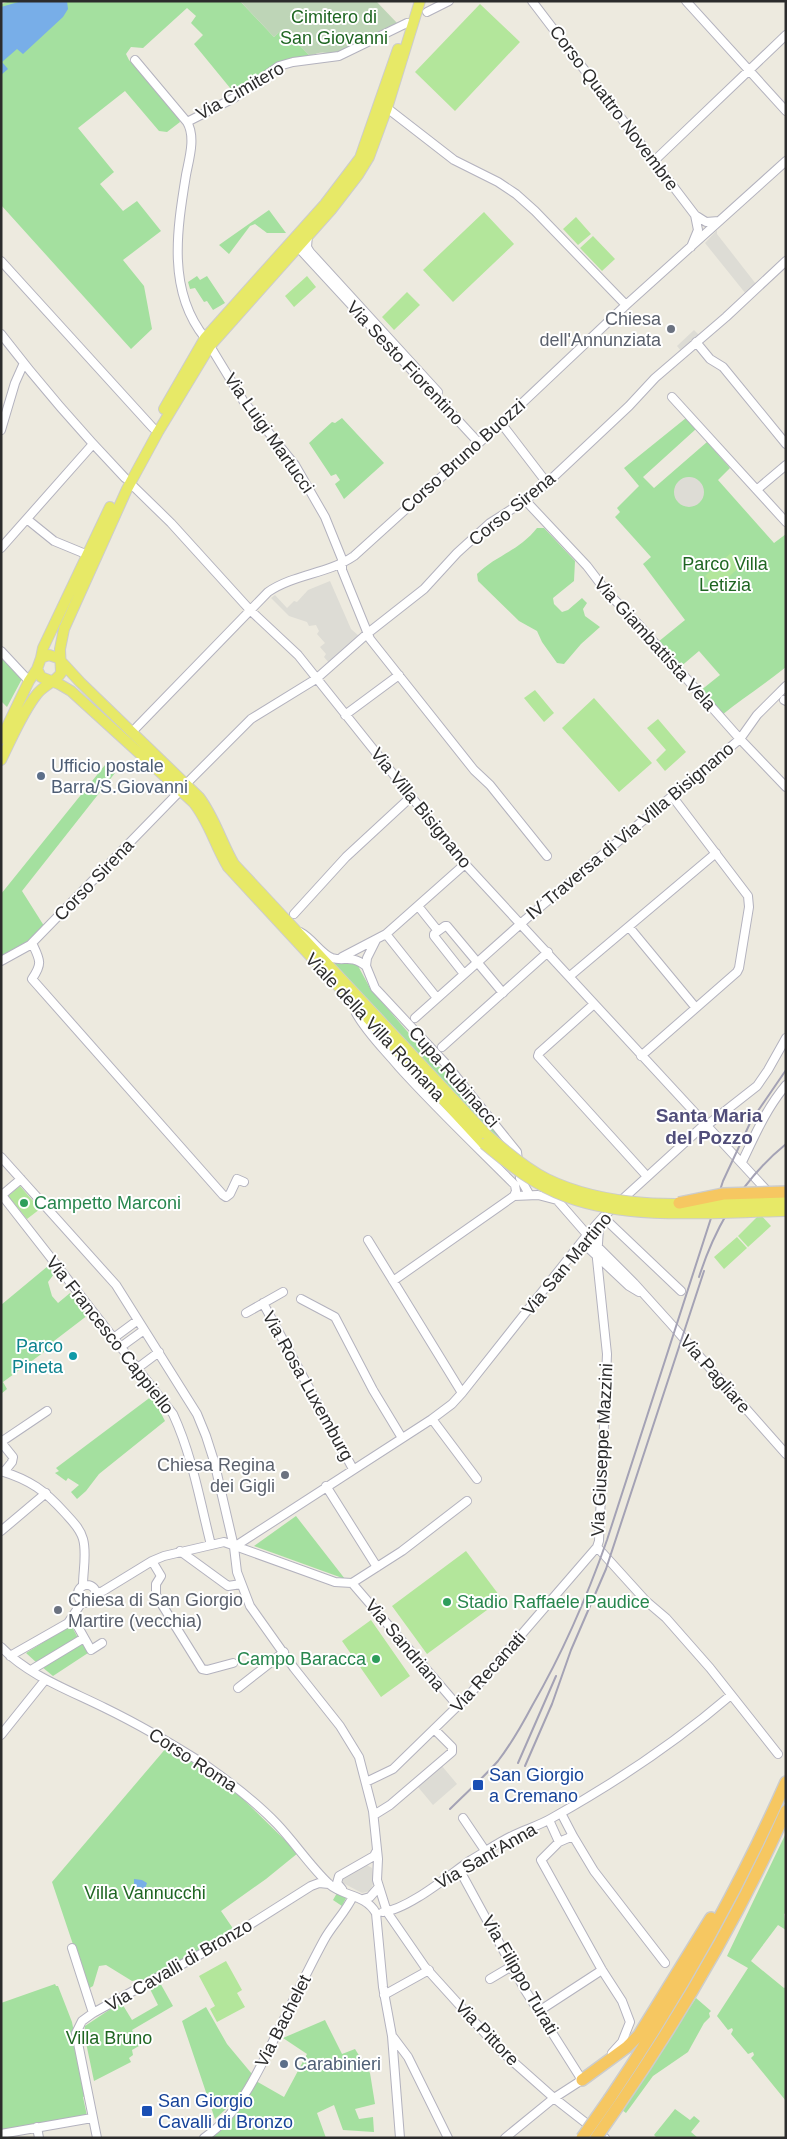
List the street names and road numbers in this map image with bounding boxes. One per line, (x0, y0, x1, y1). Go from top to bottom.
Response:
street label: Corso Quattro Novembre (546, 22, 682, 194)
street label: Via Cimitero (193, 58, 287, 124)
street label: Via Sesto Fiorentino (343, 297, 467, 429)
street label: Via Luigi Martucci (220, 369, 318, 497)
street label: Corso Bruno Buozzi (397, 395, 529, 517)
street label: Corso Sirena (465, 468, 560, 550)
street label: Via Giambattista Vela (590, 573, 721, 715)
street label: IV Traversa di Via Villa Bisignano (522, 738, 738, 924)
street label: Via Villa Bisignano (367, 744, 475, 872)
street label: Corso Sirena (50, 835, 138, 925)
street label: Viale della Villa Romana (301, 949, 449, 1106)
street label: Cupa Rubinacci (405, 1022, 503, 1132)
street label: Via San Martino (518, 1209, 616, 1319)
street label: Via Francesco Cappiello (42, 1252, 178, 1418)
street label: Via Rosa Luxemburg (259, 1308, 357, 1464)
street label: Via Pagliare (676, 1331, 754, 1417)
street label: Via Giuseppe Mazzini (587, 1363, 617, 1537)
street label: Via Sandriana (361, 1595, 450, 1695)
street label: Via Recanati (447, 1628, 529, 1716)
street label: Corso Roma (145, 1724, 242, 1796)
street label: Via Sant'Anna (432, 1819, 541, 1893)
street label: Via Filippo Turati (478, 1912, 562, 2038)
street label: Via Cavalli di Bronzo (102, 1915, 256, 2015)
street label: Via Bachelet (251, 1972, 315, 2070)
street label: Via Pittore (451, 1996, 523, 2070)

